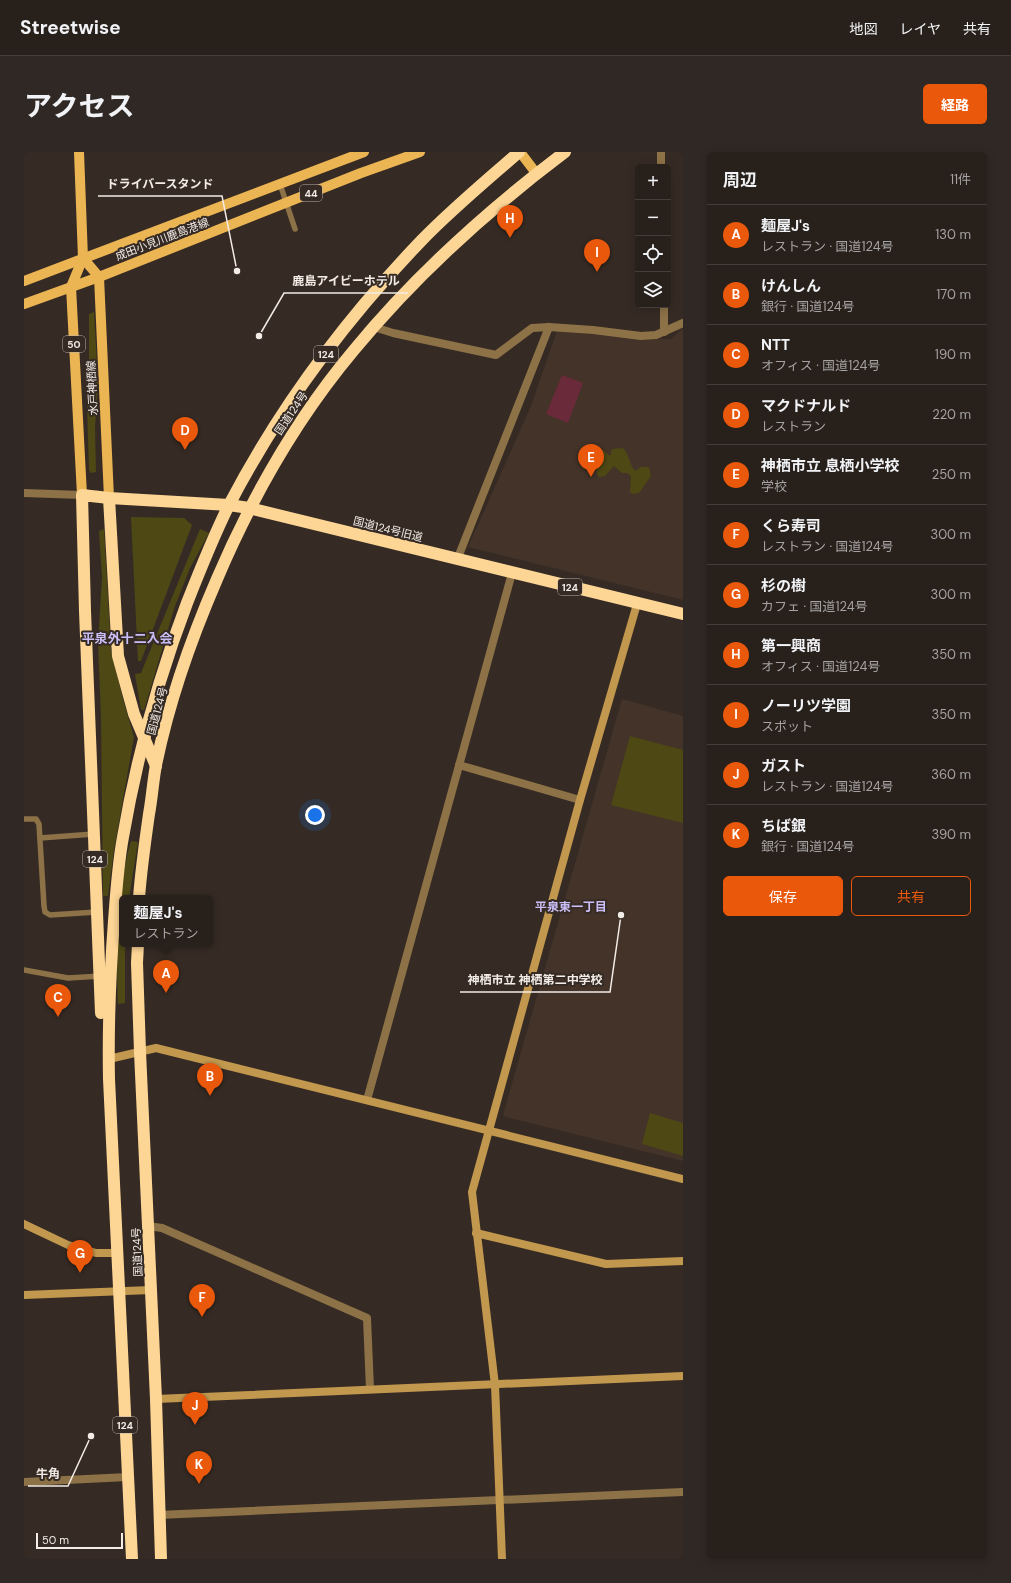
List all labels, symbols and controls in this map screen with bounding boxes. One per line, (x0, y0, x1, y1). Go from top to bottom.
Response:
text: Streetwise (20, 15, 121, 40)
text: 地図 (849, 20, 877, 38)
text: レイヤ (899, 20, 941, 38)
text: 共有 (963, 20, 991, 38)
button: 経路 (923, 84, 987, 124)
text: アクセス (24, 88, 135, 125)
map controls (635, 164, 671, 308)
button: + (635, 164, 671, 200)
text: 周辺 (723, 169, 757, 191)
text: 11件 (950, 171, 971, 188)
callout: ドライバースタンド (98, 172, 222, 196)
text: ドライバースタンド (106, 176, 214, 192)
road number: 44 (300, 185, 322, 201)
button: − (635, 200, 671, 236)
pin: H (497, 205, 523, 238)
street label: 成田小見川鹿島港線 (113, 215, 211, 263)
text: 麺屋J's (761, 216, 810, 236)
text: A (731, 226, 741, 243)
text: 130 m (935, 226, 971, 243)
button: locate (635, 236, 671, 272)
text: レストラン · 国道124号 (761, 238, 894, 255)
pin: I (584, 239, 610, 272)
callout: 鹿島アイビーホテル (284, 269, 408, 293)
button: layers (635, 272, 671, 308)
text: 鹿島アイビーホテル (292, 273, 400, 289)
text: けんしん (761, 276, 821, 296)
text: B (732, 286, 740, 303)
text: 170 m (936, 286, 971, 303)
text: 銀行 · 国道124号 (761, 298, 855, 315)
text: NTT (761, 335, 790, 355)
road number: 50 (63, 336, 85, 352)
road number: 124 (314, 346, 338, 362)
text: C (731, 346, 741, 363)
text: 190 m (935, 346, 971, 363)
text: オフィス · 国道124号 (761, 357, 880, 374)
street label: 水戸神栖線 (84, 360, 100, 416)
street label: 国道124号 (271, 389, 311, 437)
text: マクドナルド (761, 396, 851, 416)
text: D (731, 406, 741, 423)
text: 220 m (932, 406, 971, 423)
pin: D (172, 417, 198, 450)
text: レストラン (761, 418, 826, 435)
pin: E (578, 444, 604, 477)
text: 神栖市立 息栖小学校 (761, 456, 900, 476)
text: E (732, 466, 740, 483)
text: 250 m (932, 466, 971, 483)
text: 学校 (761, 478, 787, 495)
street label: 国道124号旧道 (352, 514, 424, 544)
text: くら寿司 (761, 516, 821, 536)
text: F (732, 526, 740, 543)
text: 300 m (930, 526, 971, 543)
text: レストラン · 国道124号 (761, 538, 894, 555)
text: 杉の樹 (761, 576, 806, 596)
road number: 124 (558, 579, 582, 595)
text: G (731, 586, 741, 603)
text: 300 m (930, 586, 971, 603)
text: カフェ · 国道124号 (761, 598, 868, 615)
district label: 平泉外十二入会 (81, 630, 173, 647)
text: 第一興商 (761, 636, 821, 656)
text: H (731, 646, 741, 663)
text: 350 m (931, 646, 971, 663)
text: オフィス · 国道124号 (761, 658, 880, 675)
street label: 国道124号 (144, 685, 170, 737)
text: ノーリツ学園 (761, 696, 851, 716)
text: I (734, 706, 738, 723)
text: 350 m (931, 706, 971, 723)
text: スポット (761, 718, 813, 735)
text: ガスト (761, 756, 806, 776)
text: J (732, 766, 740, 783)
text: 360 m (931, 766, 971, 783)
text: レストラン · 国道124号 (761, 778, 894, 795)
your location (305, 805, 325, 825)
text: ちば銀 (761, 816, 806, 836)
text: K (732, 826, 740, 843)
text: 390 m (932, 826, 971, 843)
text: 銀行 · 国道124号 (761, 838, 855, 855)
road number: 124 (83, 851, 107, 867)
button: 保存 (723, 876, 843, 916)
button: 共有 (851, 876, 971, 916)
popup (119, 895, 213, 947)
district label: 平泉東一丁目 (535, 899, 607, 915)
text: 麺屋J's (133, 903, 183, 923)
text: レストラン (133, 925, 199, 942)
pin: A (153, 960, 179, 993)
callout: 神栖市立 神栖第二中学校 (460, 968, 610, 992)
text: 神栖市立 神栖第二中学校 (468, 972, 602, 988)
pin: C (45, 984, 71, 1017)
pin: B (197, 1063, 223, 1096)
street label: 国道124号 (129, 1227, 145, 1277)
pin: G (67, 1240, 93, 1273)
pin: F (189, 1284, 215, 1317)
pin: J (182, 1392, 208, 1425)
road number: 124 (113, 1417, 137, 1433)
pin: K (186, 1451, 212, 1484)
callout: 牛角 (28, 1462, 68, 1486)
text: 牛角 (36, 1466, 60, 1482)
scale bar (36, 1531, 123, 1550)
text: 50 m (42, 1533, 69, 1547)

